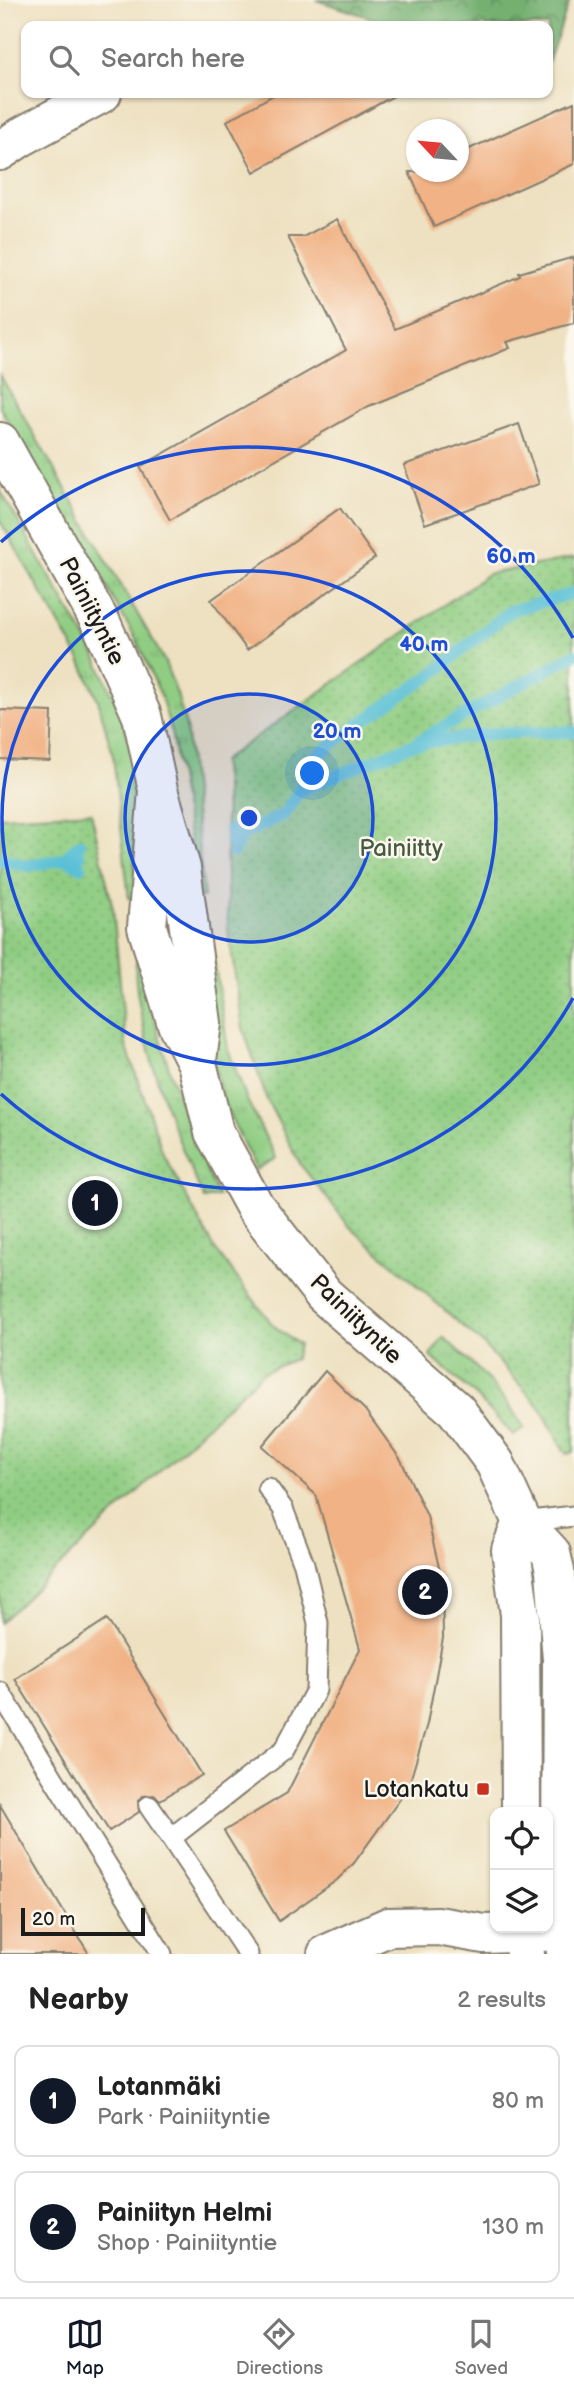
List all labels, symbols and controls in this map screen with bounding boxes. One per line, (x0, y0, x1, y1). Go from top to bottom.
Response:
search box (21, 21, 553, 98)
icon: search (45, 41, 83, 79)
text: Search here (101, 44, 245, 75)
north arrow (406, 119, 469, 182)
text: 60 m (486, 544, 536, 569)
street label: Painiityntie (53, 552, 131, 670)
text: 40 m (399, 632, 449, 657)
text: 20 m (313, 719, 361, 744)
your location (295, 756, 329, 790)
centre of rings (237, 806, 261, 830)
park label: Painiitty (359, 834, 443, 863)
pin: 1 (72, 1177, 118, 1229)
street label: Painiityntie (304, 1268, 408, 1370)
pin: 2 (402, 1566, 448, 1618)
place label: Lotankatu (363, 1775, 469, 1804)
marker: Lotankatu (475, 1781, 491, 1797)
map controls (490, 1807, 553, 1933)
button: locate (490, 1807, 553, 1870)
button: layers (490, 1870, 553, 1933)
scale bar (21, 1905, 145, 1937)
text: 20 m (32, 1908, 75, 1931)
text: Nearby (28, 1982, 128, 2018)
text: 2 results (457, 1986, 546, 2014)
text: Lotanmäki (97, 2072, 221, 2103)
text: 1 (48, 2087, 58, 2115)
text: 80 m (492, 2087, 544, 2115)
text: Park · Painiityntie (97, 2103, 270, 2131)
text: Painiityn Helmi (97, 2198, 272, 2229)
text: 2 (46, 2213, 60, 2241)
text: 130 m (482, 2213, 544, 2241)
text: Shop · Painiityntie (97, 2229, 277, 2257)
tab: Map (66, 2315, 104, 2380)
tab: Directions (236, 2315, 323, 2380)
tab: Saved (455, 2315, 508, 2380)

